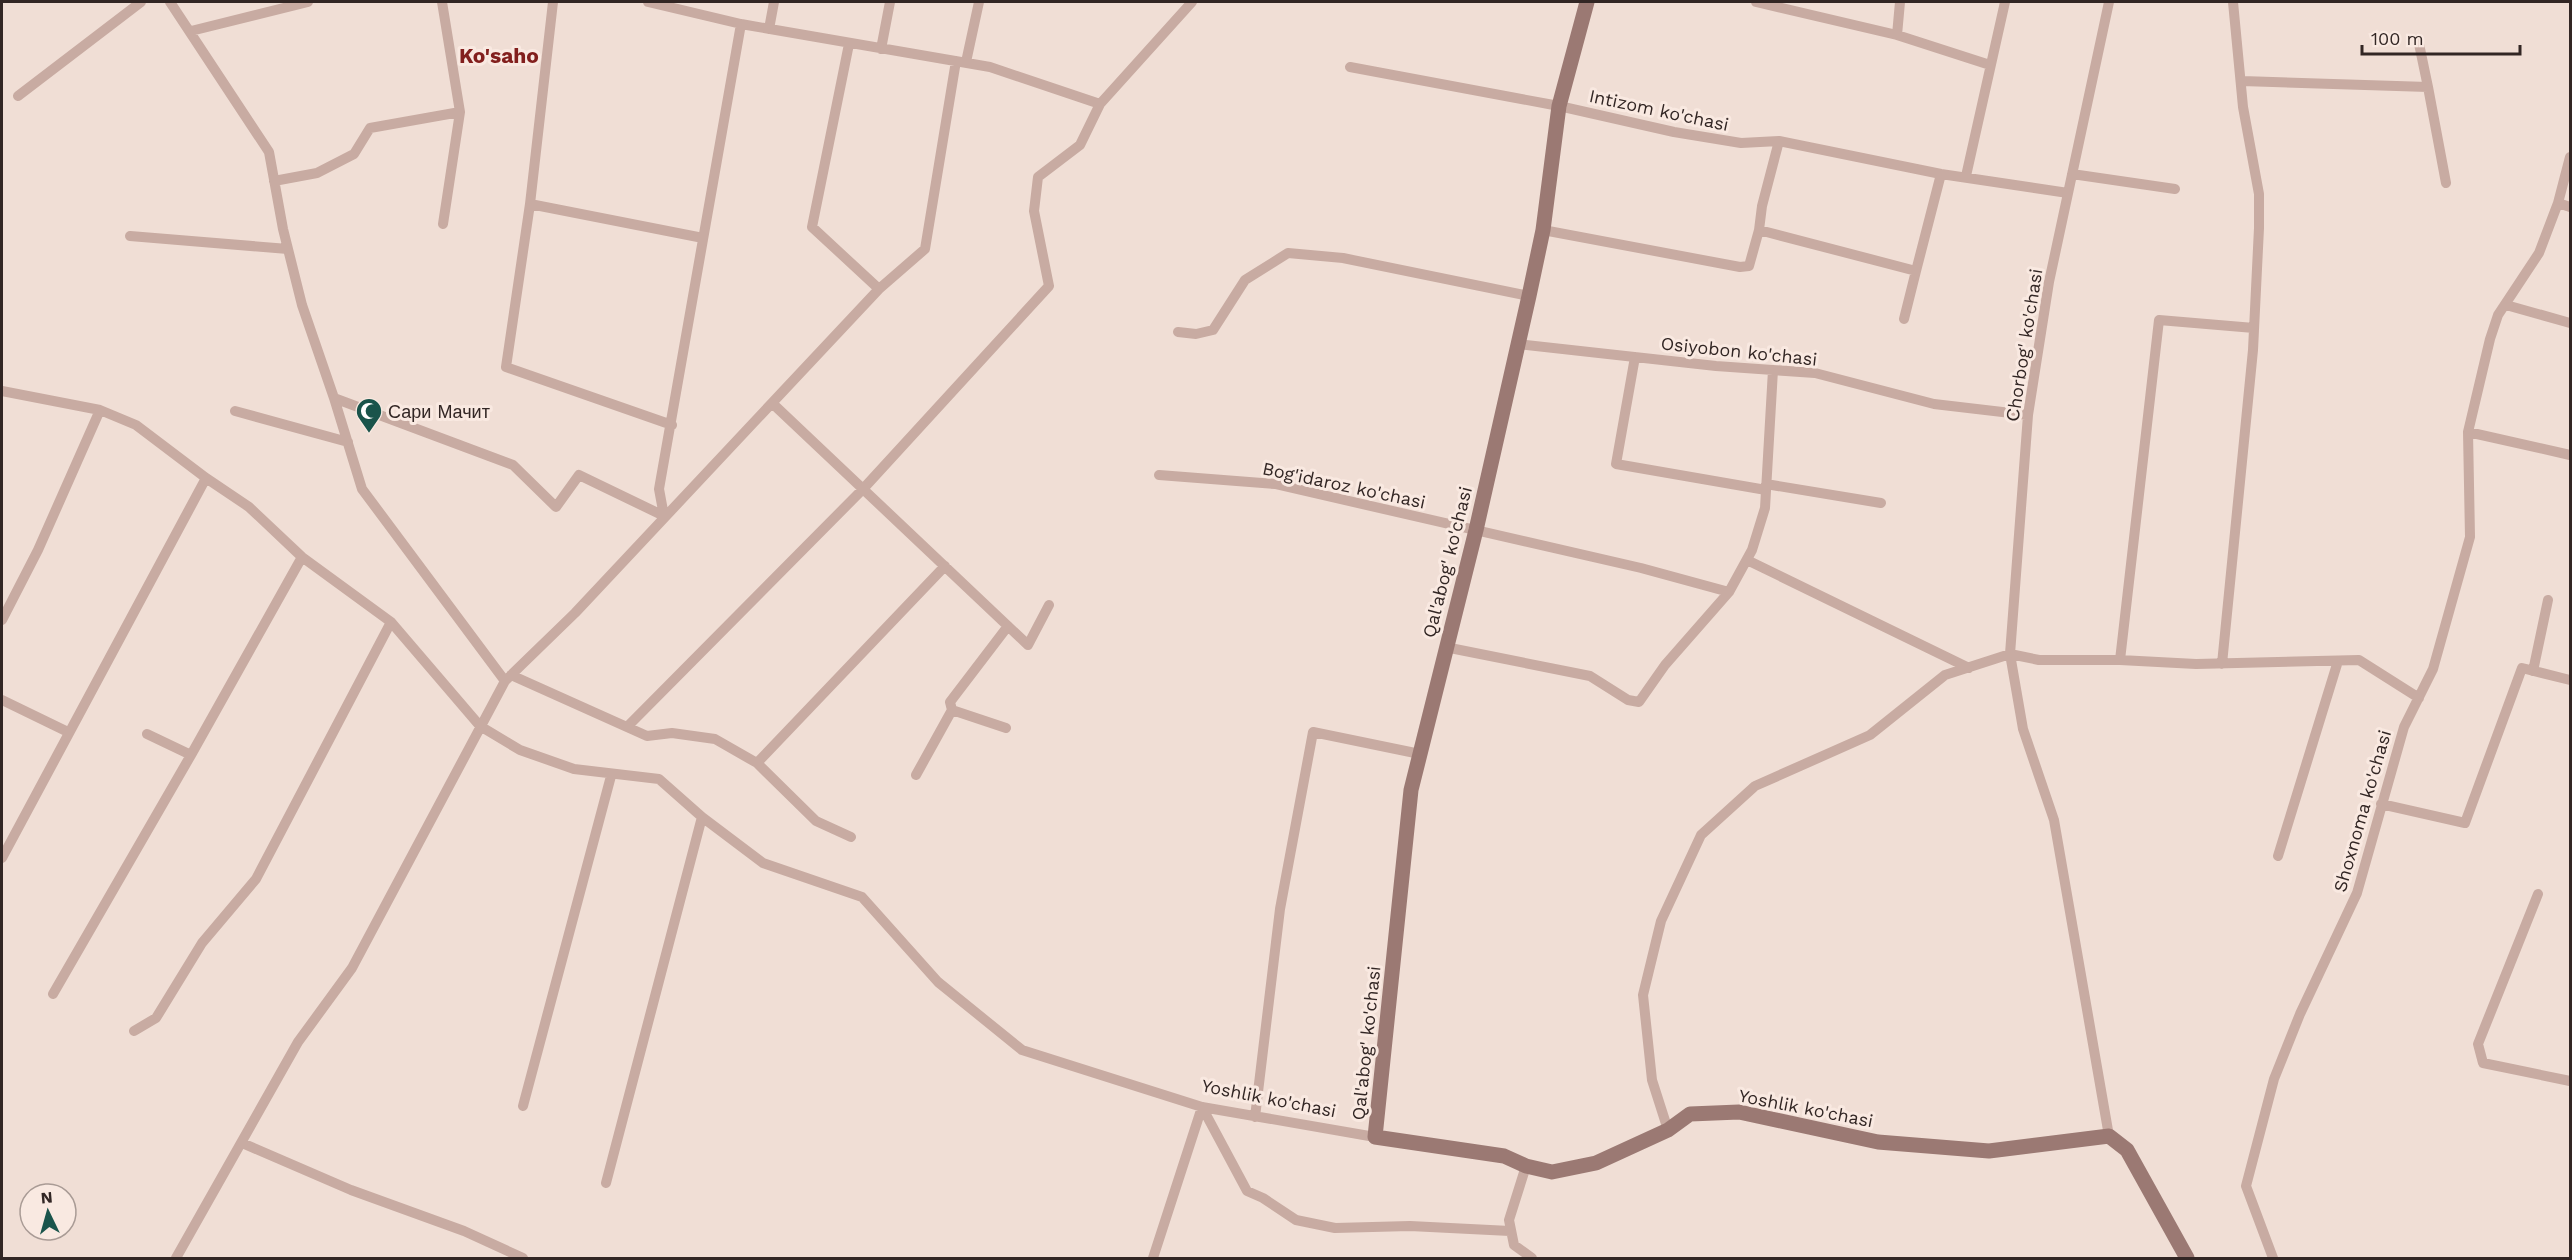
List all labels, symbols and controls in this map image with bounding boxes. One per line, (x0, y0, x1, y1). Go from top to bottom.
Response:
scale bar (2362, 18, 2520, 56)
text: 100 m (2371, 28, 2424, 49)
district label: Ko'saho (459, 43, 539, 68)
street label: Intizom ko'chasi (1587, 85, 1731, 135)
street label: Сhorbog' ko'chasi (2002, 267, 2046, 423)
street label: Osiyobon ko'chasi (1660, 332, 1818, 370)
mosque icon: Сари Мачит (354, 396, 384, 434)
place label: Сари Мачит (388, 401, 490, 422)
street label: Bog'idaroz ko'chasi (1261, 457, 1427, 513)
street label: Qal'abog' ko'chasi (1418, 484, 1476, 640)
street label: Shoxnoma ko'chasi (2329, 728, 2395, 894)
street label: Qal'abog' ko'chasi (1347, 965, 1385, 1121)
street label: Yoshlik ko'chasi (1200, 1075, 1338, 1121)
street label: Yoshlik ko'chasi (1737, 1085, 1875, 1131)
north arrow (18, 1182, 78, 1242)
text: N (40, 1188, 53, 1208)

